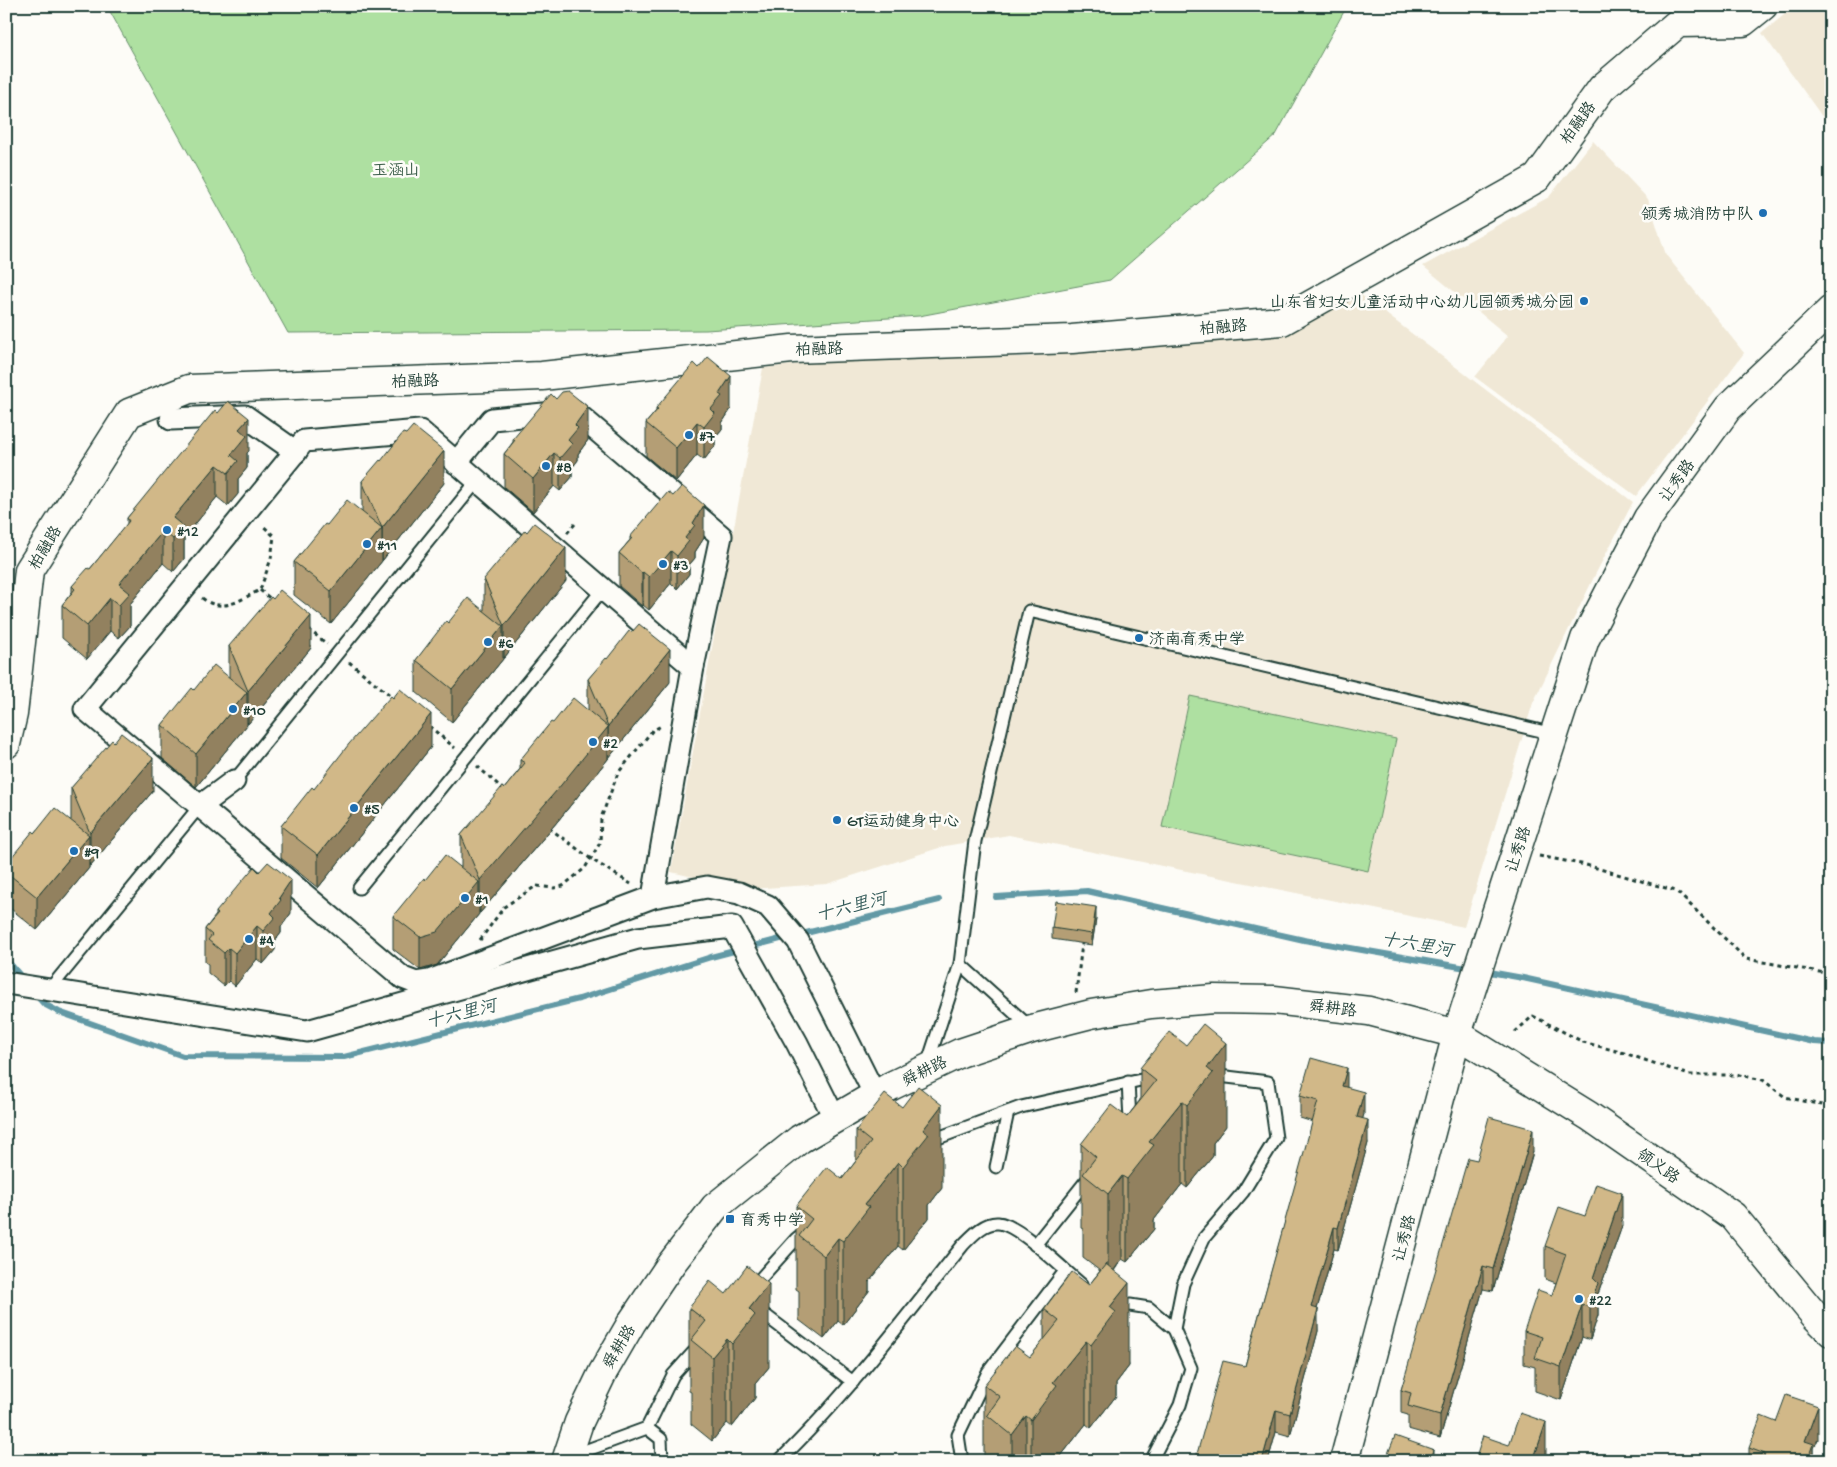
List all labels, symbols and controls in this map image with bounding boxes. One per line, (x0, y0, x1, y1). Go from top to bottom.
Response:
street label: 柏融路 (1556, 98, 1602, 149)
park label: 玉涵山 (372, 162, 420, 182)
place label: 领秀城消防中队 (1641, 205, 1753, 226)
marker: 领秀城消防中队 (1757, 207, 1769, 219)
place label: 山东省妇女儿童活动中心幼儿园领秀城分园 (1270, 293, 1574, 314)
marker: 山东省妇女儿童活动中心幼儿园领秀城分园 (1578, 295, 1590, 307)
street label: 柏融路 (1198, 316, 1248, 341)
street label: 柏融路 (795, 339, 843, 362)
street label: 柏融路 (391, 371, 439, 394)
marker: #7 (683, 429, 695, 441)
place label: #7 (699, 429, 715, 448)
street label: 让秀路 (1655, 456, 1701, 507)
marker: #8 (540, 460, 552, 472)
place label: #8 (556, 460, 572, 479)
street label: 柏融路 (25, 522, 68, 574)
marker: #12 (161, 524, 173, 536)
place label: #12 (177, 524, 199, 543)
marker: #11 (361, 538, 373, 550)
place label: #11 (377, 538, 397, 557)
marker: #3 (657, 558, 669, 570)
place label: #3 (673, 558, 689, 577)
place label: 济南育秀中学 (1149, 630, 1245, 651)
marker: 济南育秀中学 (1133, 632, 1145, 644)
marker: #6 (482, 636, 494, 648)
place label: #6 (498, 636, 514, 655)
marker: #10 (227, 703, 239, 715)
place label: #10 (243, 703, 266, 722)
marker: #2 (587, 736, 599, 748)
place label: #2 (603, 736, 618, 755)
marker: #5 (348, 802, 360, 814)
place label: #5 (364, 802, 380, 821)
place label: GT运动健身中心 (847, 812, 959, 833)
marker: GT运动健身中心 (831, 814, 843, 826)
street label: 让秀路 (1502, 824, 1537, 876)
marker: #9 (68, 845, 80, 857)
place label: #9 (84, 845, 99, 864)
water label: 十六里河 (814, 888, 892, 927)
marker: #1 (459, 892, 471, 904)
place label: #1 (475, 892, 489, 911)
water label: 十六里河 (1379, 929, 1457, 964)
marker: #4 (243, 933, 255, 945)
place label: #4 (259, 933, 274, 952)
water label: 十六里河 (424, 995, 502, 1034)
street label: 舜耕路 (1308, 996, 1358, 1023)
street label: 舜耕路 (899, 1052, 951, 1092)
street label: 领义路 (1632, 1145, 1683, 1189)
place label: 育秀中学 (740, 1211, 804, 1232)
marker: 育秀中学 (724, 1213, 736, 1225)
street label: 让秀路 (1389, 1213, 1422, 1265)
marker: #22 (1573, 1293, 1585, 1305)
place label: #22 (1589, 1293, 1612, 1312)
street label: 舜耕路 (599, 1321, 642, 1373)

